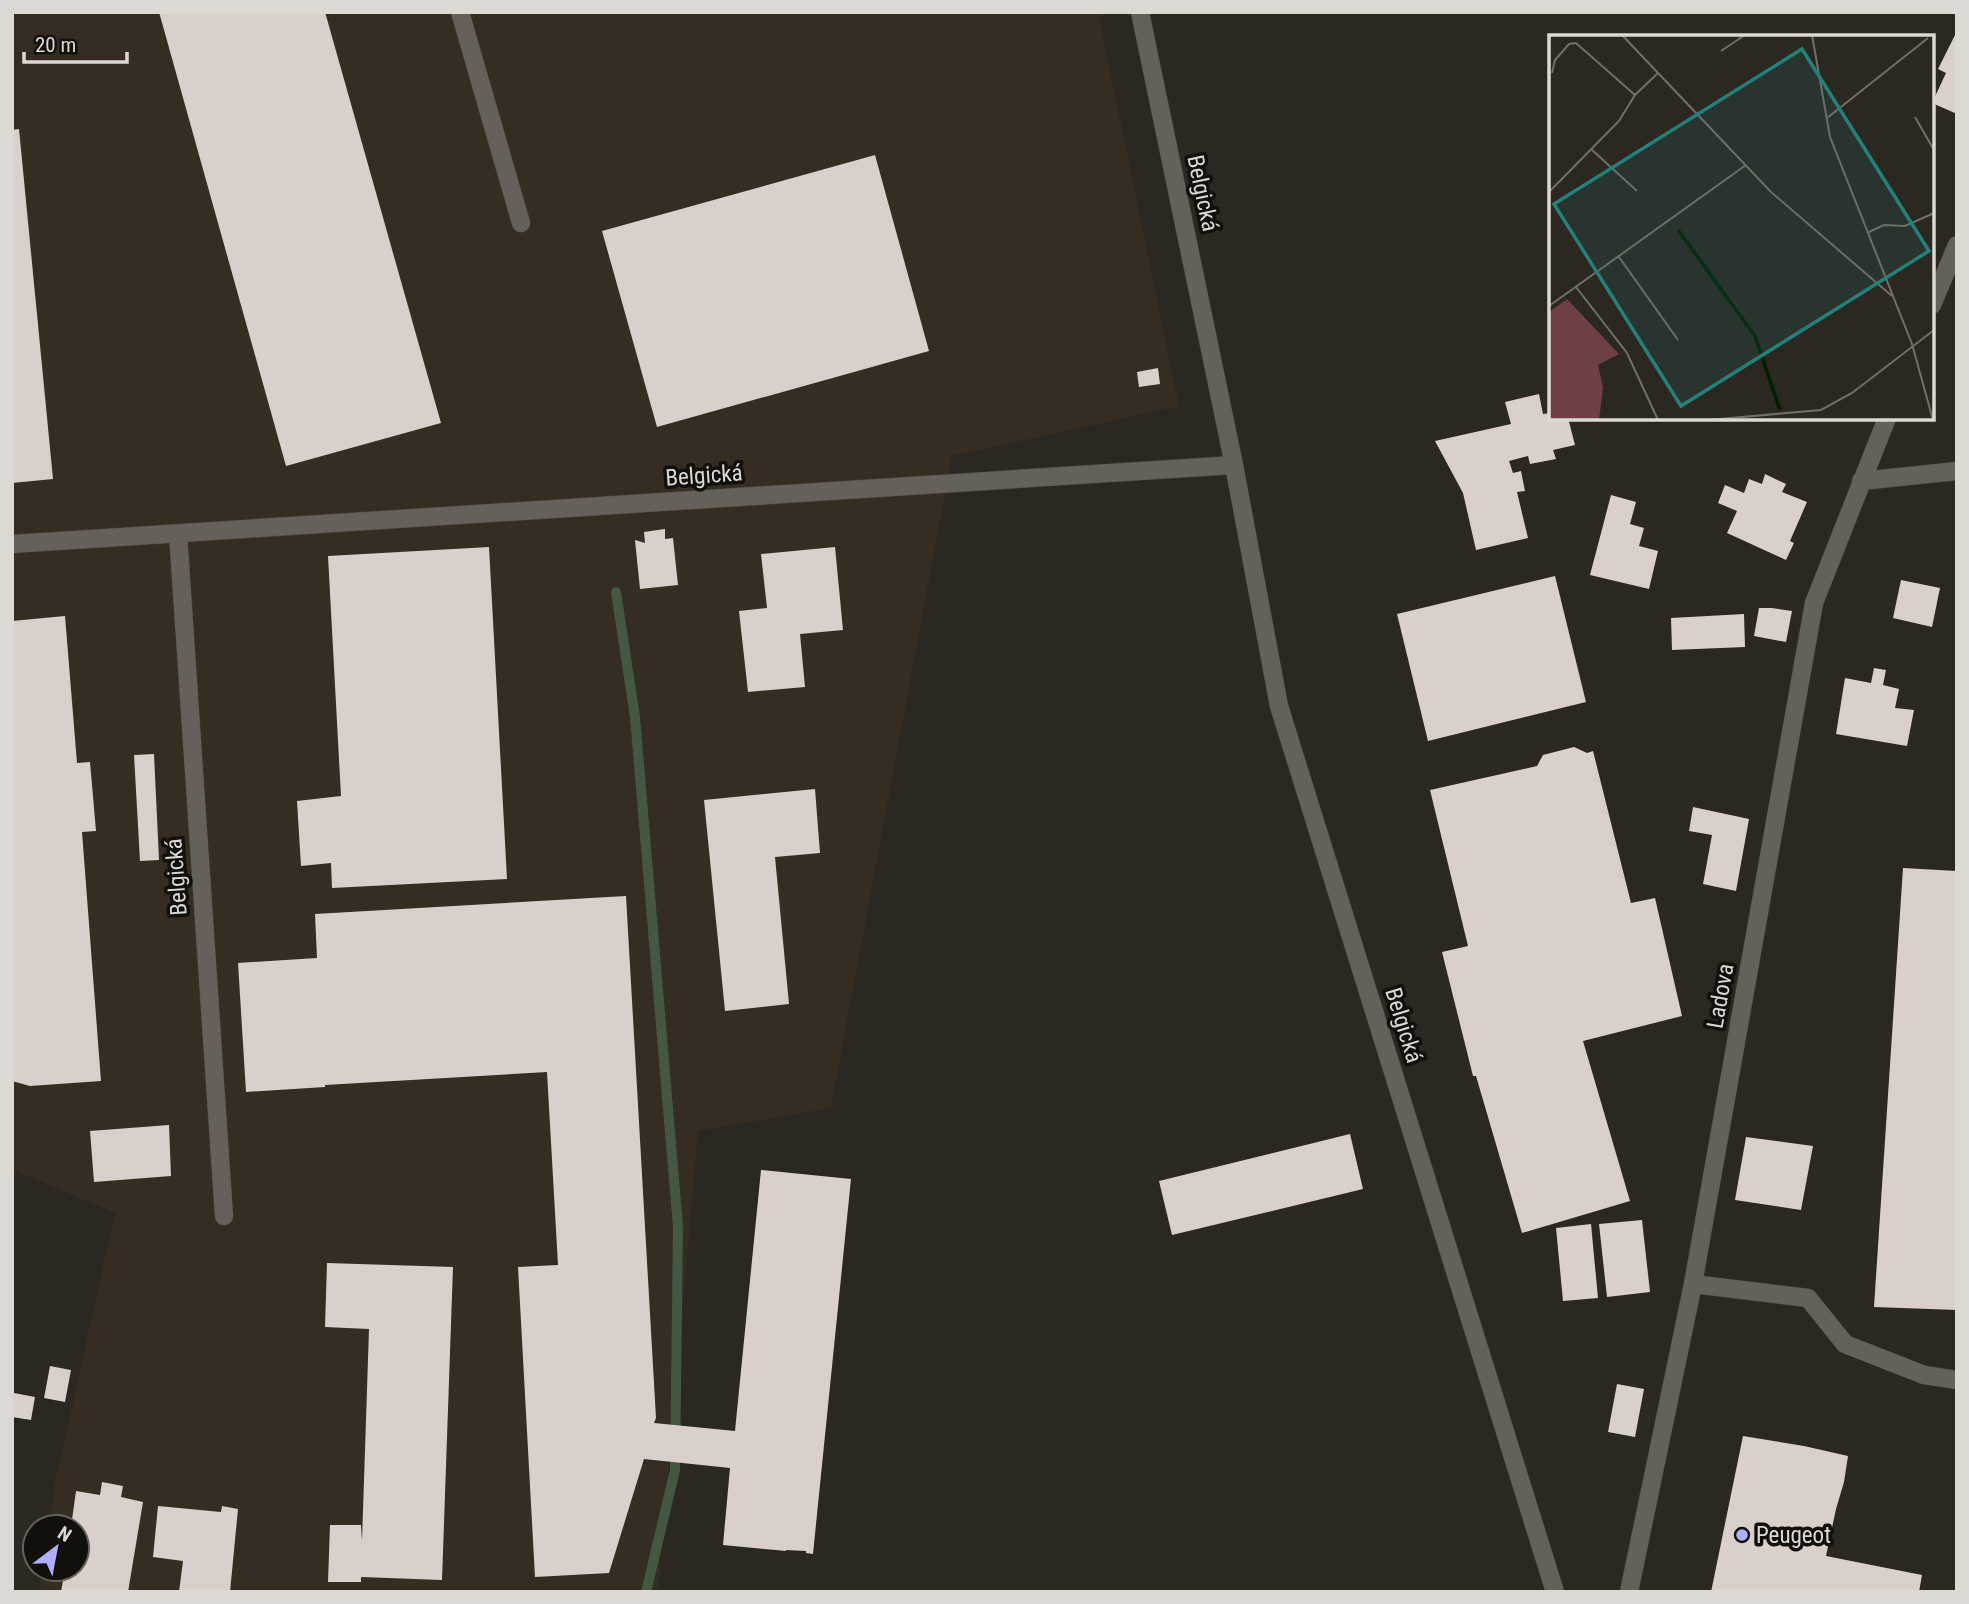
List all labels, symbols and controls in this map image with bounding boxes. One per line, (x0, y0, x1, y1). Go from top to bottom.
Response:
scale bar (24, 21, 128, 65)
text: 20 m (35, 33, 76, 57)
inset map (1549, 35, 1934, 420)
street label: Belgická (1181, 153, 1224, 234)
street label: Belgická (665, 459, 744, 492)
street label: Belgická (160, 837, 193, 916)
street label: Ladova (1702, 962, 1739, 1031)
street label: Belgická (1379, 984, 1428, 1066)
north arrow (21, 1513, 91, 1583)
text: N (54, 1521, 76, 1547)
place label: Peugeot (1756, 1522, 1831, 1549)
marker: Peugeot (1734, 1527, 1750, 1543)

